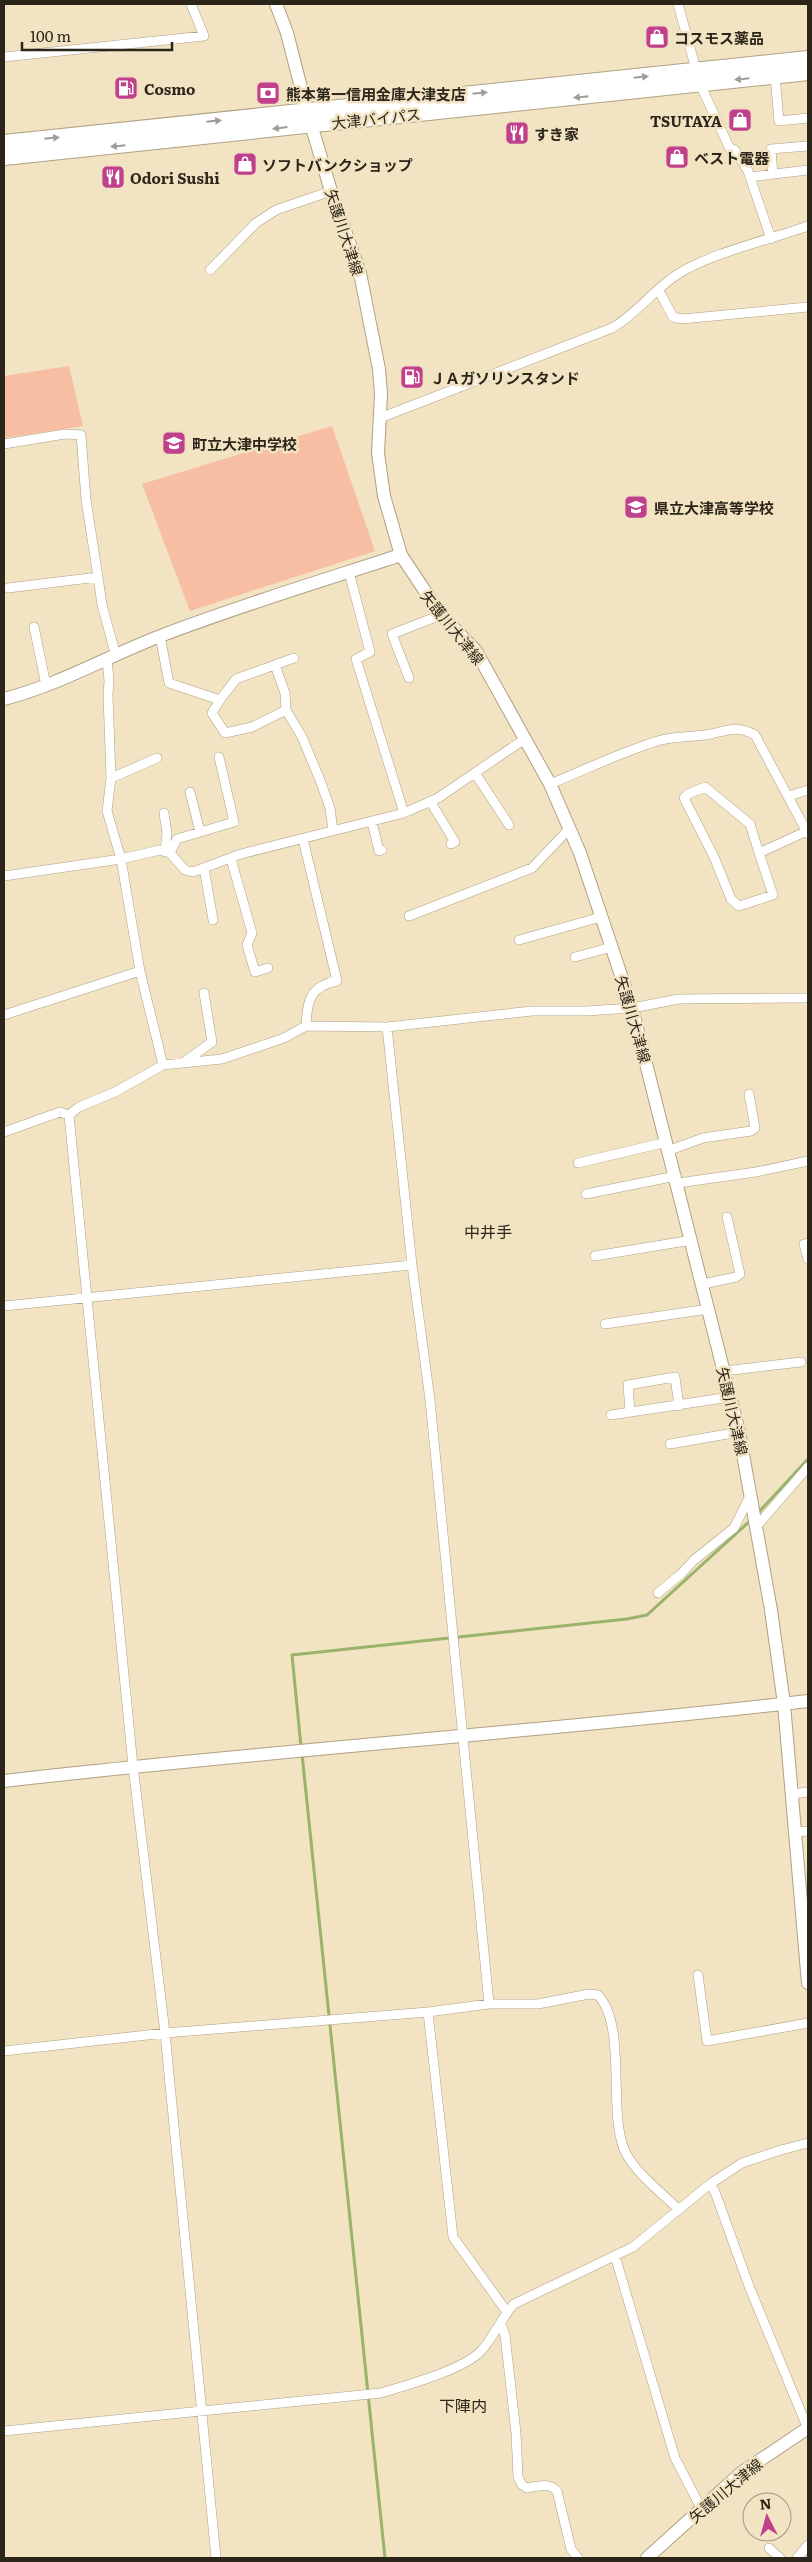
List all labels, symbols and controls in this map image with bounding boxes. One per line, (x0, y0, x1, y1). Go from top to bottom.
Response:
scale bar (22, 20, 172, 52)
text: 100 m (30, 24, 71, 47)
shop icon: コスモス薬品 (644, 24, 670, 50)
place label: コスモス薬品 (674, 26, 764, 49)
one-way arrow (634, 72, 650, 80)
fuel station icon: Cosmo (113, 75, 139, 101)
one-way arrow (734, 75, 750, 83)
place label: Cosmo (144, 77, 195, 100)
bank icon: 熊本第一信用金庫大津支店 (255, 80, 281, 106)
place label: 熊本第一信用金庫大津支店 (286, 82, 466, 105)
one-way arrow (472, 89, 488, 97)
one-way arrow (573, 93, 589, 101)
street label: 大津バイパス (330, 102, 422, 134)
shop icon: TSUTAYA (727, 107, 753, 133)
place label: TSUTAYA (650, 109, 723, 132)
one-way arrow (206, 117, 222, 125)
restaurant icon: すき家 (504, 120, 530, 146)
place label: すき家 (534, 122, 579, 145)
one-way arrow (272, 124, 288, 132)
one-way arrow (45, 134, 61, 142)
one-way arrow (110, 142, 126, 150)
shop icon: ベスト電器 (664, 144, 690, 170)
place label: ベスト電器 (694, 146, 770, 169)
shop icon: ソフトバンクショップ (232, 151, 258, 177)
place label: ソフトバンクショップ (262, 153, 413, 176)
restaurant icon: Odori Sushi (100, 164, 126, 190)
place label: Odori Sushi (130, 166, 220, 189)
street label: 矢護川大津線 (320, 186, 370, 278)
fuel station icon: ＪＡガソリンスタンド (399, 364, 425, 390)
place label: ＪＡガソリンスタンド (430, 366, 580, 389)
school or university icon: 町立大津中学校 (161, 430, 187, 456)
place label: 町立大津中学校 (192, 432, 297, 455)
school or university icon: 県立大津高等学校 (623, 494, 649, 520)
place label: 県立大津高等学校 (654, 496, 774, 519)
street label: 矢護川大津線 (416, 585, 490, 669)
street label: 矢護川大津線 (611, 973, 657, 1065)
district label: 中井手 (464, 1219, 512, 1243)
street label: 矢護川大津線 (712, 1365, 754, 1457)
district label: 下陣内 (439, 2393, 487, 2417)
street label: 矢護川大津線 (683, 2452, 767, 2528)
north arrow (742, 2492, 792, 2542)
text: N (759, 2492, 773, 2514)

